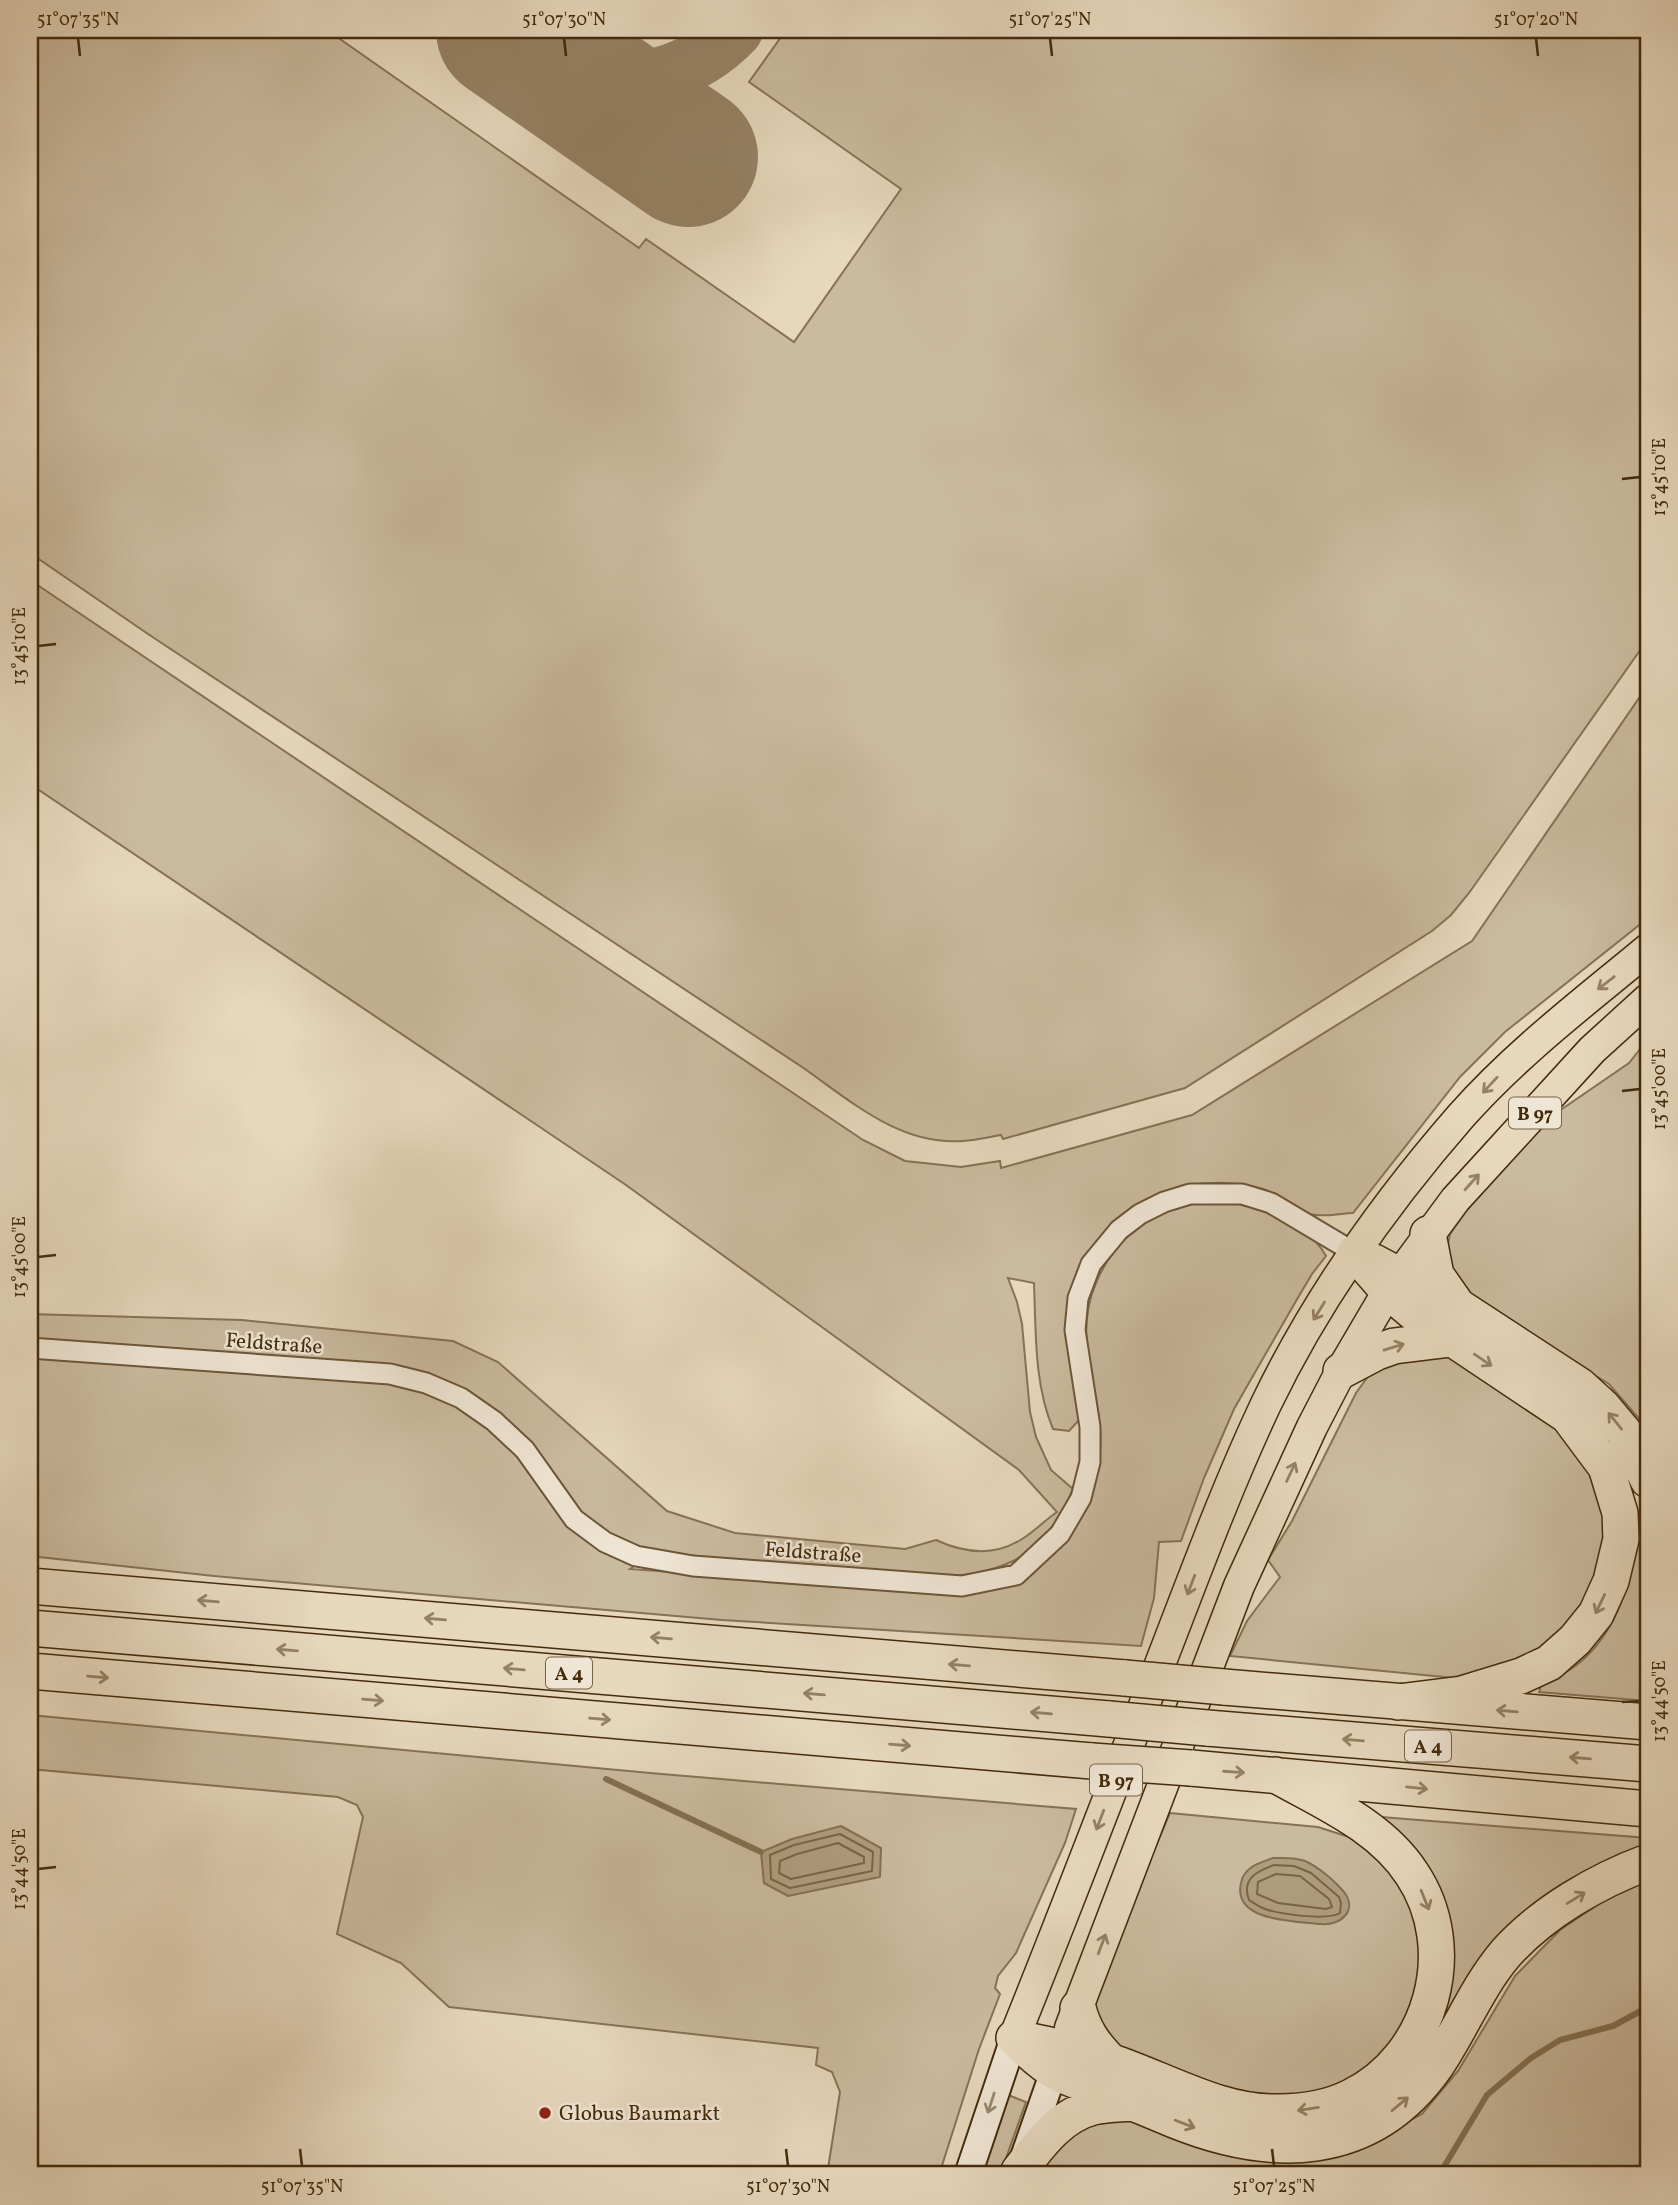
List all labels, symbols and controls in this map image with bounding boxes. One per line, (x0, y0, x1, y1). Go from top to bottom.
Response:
text: 51°07'35"N (37, 8, 119, 33)
text: 51°07'30"N (522, 8, 606, 33)
text: 51°07'25"N (1009, 8, 1091, 33)
text: 51°07'20"N (1494, 8, 1578, 33)
text: 13°45'10"E (1648, 438, 1673, 516)
text: 13°45'10"E (8, 607, 33, 685)
one-way arrow (1597, 976, 1616, 991)
text: 13°45'00"E (1648, 1048, 1673, 1130)
one-way arrow (1482, 1076, 1499, 1093)
road number: B 97 (1509, 1098, 1561, 1128)
one-way arrow (1464, 1173, 1480, 1191)
text: 13°45'00"E (8, 1216, 33, 1298)
one-way arrow (1311, 1300, 1325, 1320)
street label: Feldstraße (225, 1327, 323, 1362)
one-way arrow (1382, 1339, 1404, 1352)
one-way arrow (1473, 1353, 1492, 1367)
one-way arrow (1607, 1412, 1622, 1430)
one-way arrow (1285, 1462, 1298, 1483)
street label: Feldstraße (764, 1536, 862, 1571)
one-way arrow (1184, 1573, 1197, 1595)
one-way arrow (1593, 1593, 1607, 1613)
one-way arrow (197, 1594, 220, 1607)
one-way arrow (424, 1612, 446, 1625)
one-way arrow (651, 1631, 673, 1644)
one-way arrow (277, 1643, 299, 1656)
road number: A 4 (546, 1658, 592, 1688)
one-way arrow (948, 1658, 971, 1671)
text: 13°44'50"E (1648, 1660, 1673, 1742)
one-way arrow (503, 1662, 526, 1675)
one-way arrow (86, 1671, 109, 1684)
one-way arrow (803, 1687, 826, 1700)
one-way arrow (361, 1694, 384, 1707)
one-way arrow (1496, 1704, 1519, 1717)
one-way arrow (1030, 1706, 1053, 1719)
one-way arrow (588, 1713, 611, 1726)
road number: A 4 (1405, 1730, 1451, 1762)
one-way arrow (1343, 1733, 1365, 1746)
one-way arrow (888, 1739, 911, 1752)
one-way arrow (1569, 1751, 1592, 1764)
road number: B 97 (1090, 1764, 1142, 1796)
one-way arrow (1222, 1765, 1245, 1778)
one-way arrow (1405, 1782, 1428, 1795)
one-way arrow (1093, 1808, 1106, 1830)
text: 13°44'50"E (8, 1828, 33, 1910)
one-way arrow (1419, 1888, 1432, 1910)
one-way arrow (1565, 1890, 1585, 1904)
one-way arrow (1097, 1934, 1110, 1956)
one-way arrow (984, 2091, 997, 2113)
one-way arrow (1390, 2096, 1408, 2111)
place label: Globus Baumarkt (559, 2100, 720, 2129)
one-way arrow (1297, 2103, 1320, 2116)
marker: Globus Baumarkt (537, 2105, 553, 2121)
one-way arrow (1174, 2119, 1196, 2131)
text: 51°07'35"N (261, 2175, 343, 2200)
text: 51°07'30"N (746, 2175, 830, 2200)
text: 51°07'25"N (1233, 2175, 1315, 2200)

